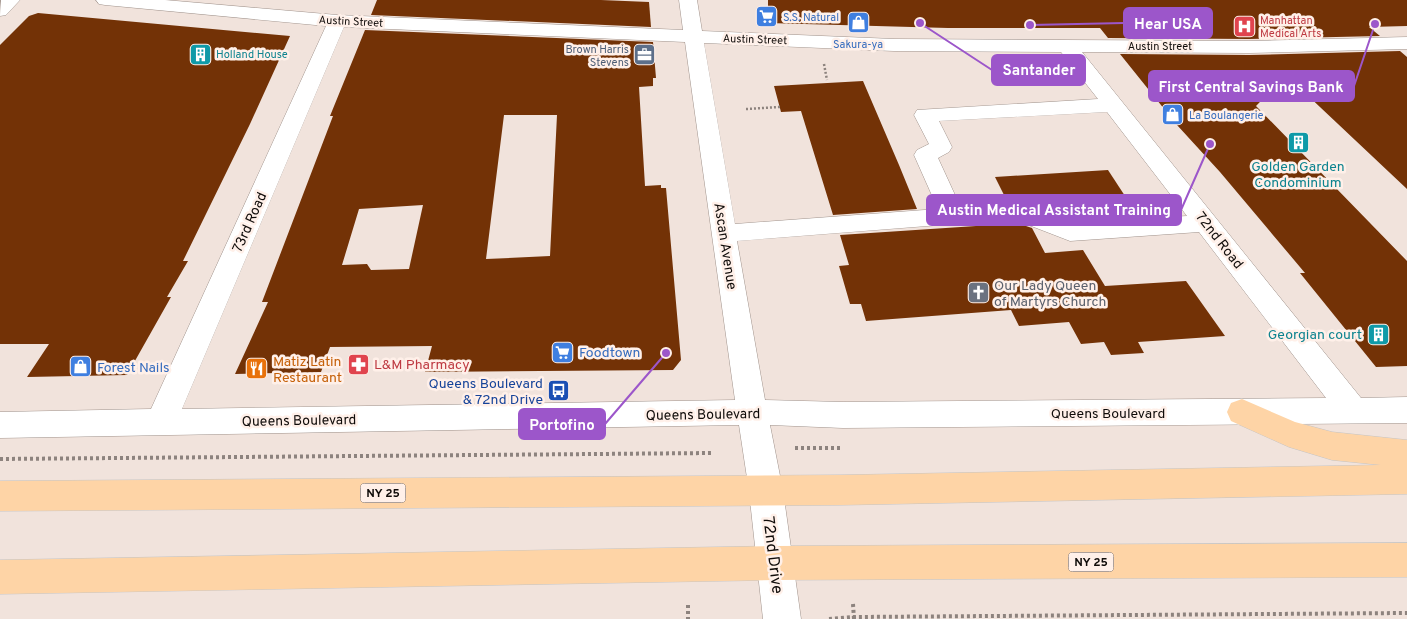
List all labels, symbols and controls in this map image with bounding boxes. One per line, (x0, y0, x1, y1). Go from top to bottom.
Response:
supermarket icon: S.S. Natural (755, 5, 779, 29)
callout: Hear USA (1124, 8, 1212, 38)
place label: S.S. Natural (783, 11, 839, 25)
shop icon: Sakura-ya (846, 11, 870, 35)
street label: Austin Street (318, 13, 383, 31)
hospital icon: Manhattan Medical Arts (1232, 14, 1256, 38)
place label: Manhattan Medical Arts (1260, 14, 1321, 41)
text: Hear USA (1134, 16, 1202, 35)
street label: Austin Street (723, 32, 787, 48)
place label: Sakura-ya (833, 38, 883, 52)
street label: Austin Street (1128, 40, 1192, 54)
building icon: Holland House (188, 42, 212, 66)
place label: Brown Harris Stevens (565, 43, 629, 70)
office icon: Brown Harris Stevens (633, 43, 657, 67)
place label: Holland House (216, 48, 288, 62)
callout: Santander (992, 55, 1085, 85)
text: Santander (1003, 62, 1076, 81)
callout: First Central Savings Bank (1149, 71, 1354, 101)
text: First Central Savings Bank (1158, 79, 1344, 98)
shop icon: La Boulangerie (1161, 103, 1185, 127)
place label: La Boulangerie (1189, 109, 1264, 123)
building icon: Golden Garden Condominium (1286, 131, 1310, 155)
place label: Golden Garden Condominium (1251, 159, 1345, 192)
street label: 73rd Road (230, 190, 271, 255)
callout: Austin Medical Assistant Training (927, 195, 1181, 225)
street label: Ascan Avenue (709, 202, 740, 291)
text: Austin Medical Assistant Training (937, 202, 1171, 221)
street label: 72nd Road (1191, 209, 1246, 273)
place label: Our Lady Queen of Martyrs Church (994, 278, 1106, 311)
church icon: Our Lady Queen of Martyrs Church (966, 281, 990, 305)
building icon: Georgian court (1366, 322, 1390, 346)
place label: Georgian court (1268, 327, 1362, 344)
supermarket icon: Foodtown (551, 340, 575, 364)
place label: Foodtown (579, 345, 640, 362)
pharmacy icon: L&M Pharmacy (346, 352, 370, 376)
place label: Matiz Latin Restaurant (273, 354, 342, 387)
shop icon: Forest Nails (69, 355, 93, 379)
restaurant icon: Matiz Latin Restaurant (245, 357, 269, 381)
place label: L&M Pharmacy (374, 357, 470, 374)
place label: Forest Nails (97, 360, 170, 377)
place label: Queens Boulevard & 72nd Drive (428, 376, 543, 409)
bus stop icon: Queens Boulevard & 72nd Drive (547, 379, 571, 403)
street label: Queens Boulevard (646, 406, 760, 425)
street label: Queens Boulevard (1051, 406, 1165, 423)
callout: Portofino (519, 409, 605, 439)
street label: Queens Boulevard (242, 412, 356, 431)
text: Portofino (529, 417, 595, 436)
road number: NY 25 (360, 483, 406, 502)
street label: 72nd Drive (757, 515, 787, 595)
road number: NY 25 (1068, 552, 1114, 572)

